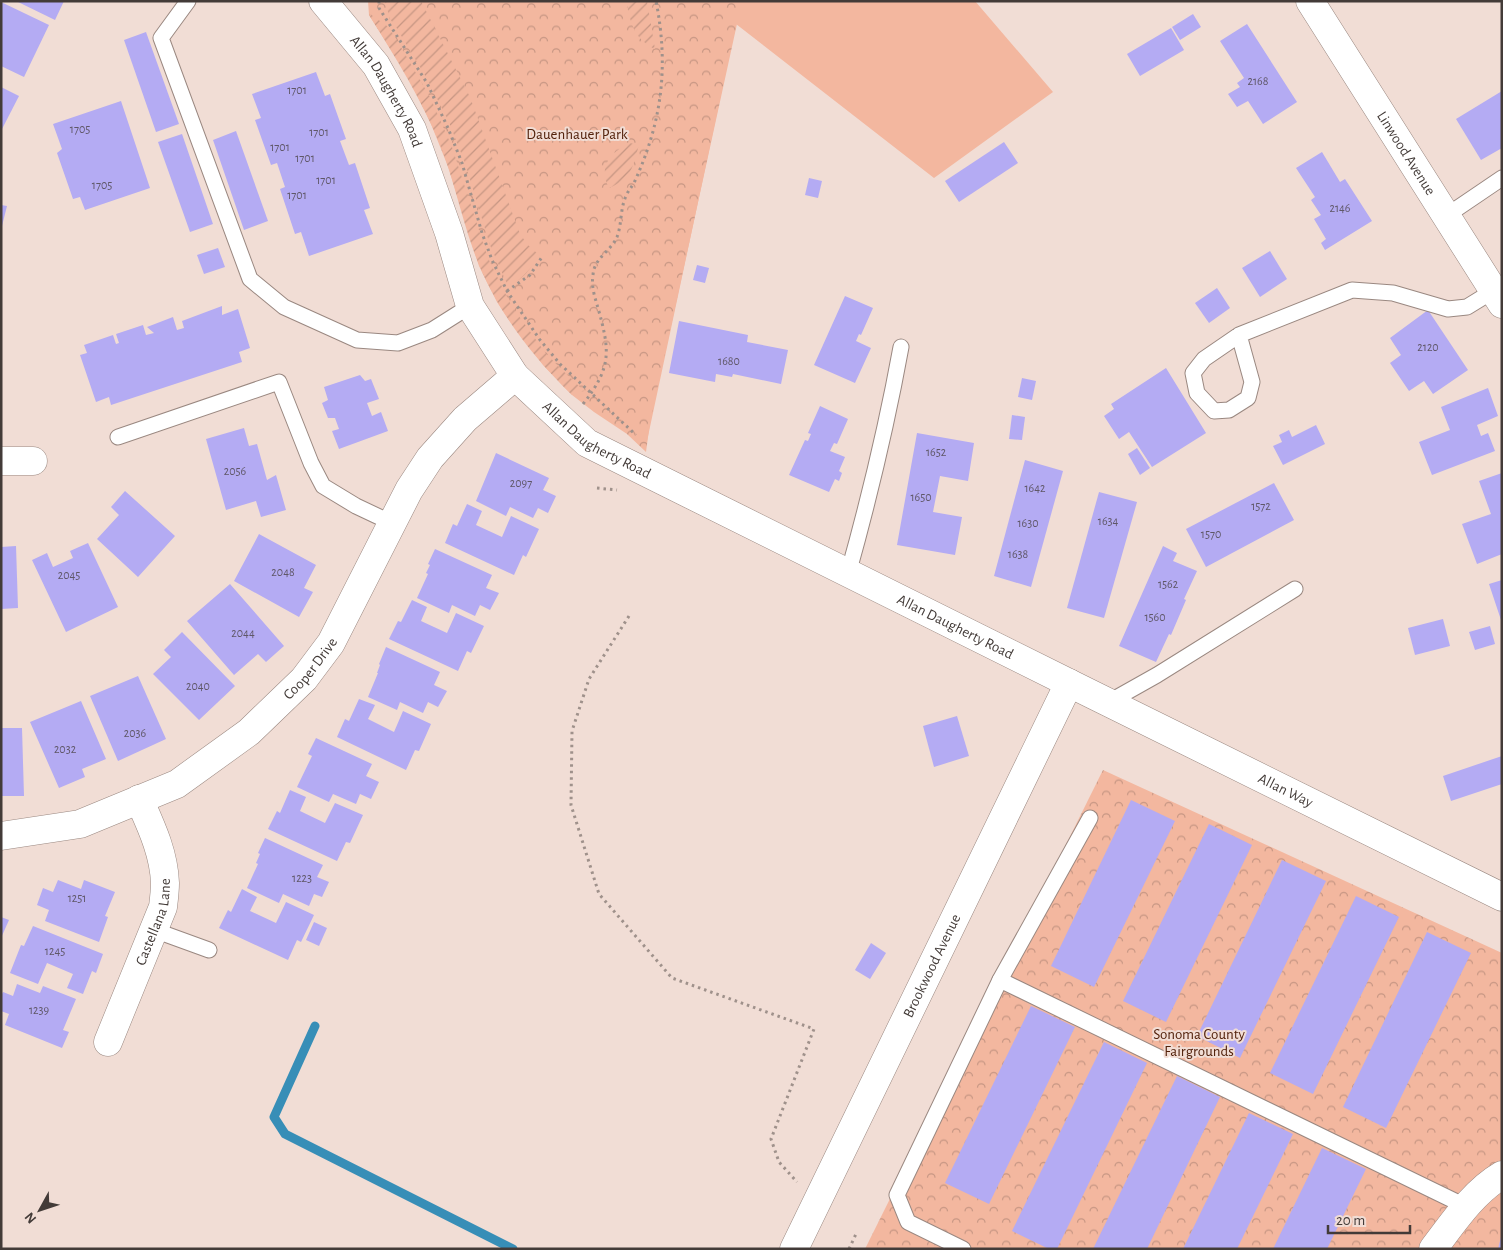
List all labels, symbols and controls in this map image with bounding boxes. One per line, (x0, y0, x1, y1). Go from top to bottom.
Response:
street label: Allan Daugherty Road (347, 33, 425, 149)
house number: 2168 (1248, 75, 1269, 87)
house number: 1701 (287, 84, 307, 96)
street label: Linwood Avenue (1374, 109, 1438, 198)
house number: 1705 (70, 123, 90, 135)
house number: 1701 (309, 126, 329, 138)
park label: Dauenhauer Park (526, 127, 628, 142)
house number: 1701 (270, 141, 290, 153)
house number: 1701 (295, 152, 315, 164)
house number: 1701 (316, 174, 336, 186)
house number: 1705 (92, 179, 112, 191)
house number: 1701 (287, 189, 307, 201)
house number: 2146 (1329, 202, 1351, 214)
house number: 2120 (1417, 341, 1439, 353)
house number: 1680 (718, 355, 740, 367)
street label: Allan Daugherty Road (540, 399, 653, 482)
house number: 1652 (926, 446, 947, 458)
house number: 2056 (224, 465, 247, 477)
house number: 2097 (510, 477, 532, 489)
house number: 1642 (1024, 482, 1046, 494)
house number: 1650 (910, 491, 932, 503)
house number: 1572 (1251, 500, 1271, 512)
house number: 1634 (1098, 515, 1118, 527)
house number: 1630 (1017, 517, 1039, 529)
house number: 1570 (1201, 528, 1221, 540)
house number: 1638 (1008, 548, 1029, 560)
house number: 2048 (271, 566, 295, 578)
house number: 2045 (58, 569, 80, 581)
house number: 1562 (1158, 578, 1179, 590)
street label: Allan Daugherty Road (895, 592, 1016, 662)
house number: 1560 (1144, 611, 1166, 623)
house number: 2044 (231, 627, 255, 639)
street label: Cooper Drive (281, 636, 340, 703)
house number: 2040 (186, 680, 210, 692)
house number: 2036 (124, 727, 147, 739)
house number: 2032 (54, 743, 77, 755)
street label: Allan Way (1256, 771, 1316, 811)
house number: 1223 (292, 872, 312, 884)
street label: Castellana Lane (133, 878, 173, 968)
house number: 1251 (68, 892, 86, 904)
street label: Brookwood Avenue (901, 912, 964, 1020)
house number: 1245 (45, 945, 65, 957)
house number: 1239 (29, 1004, 49, 1016)
park label: Sonoma County Fairgrounds (1153, 1027, 1245, 1059)
north arrow (15, 1185, 65, 1235)
scale bar (1328, 1202, 1410, 1234)
text: N (22, 1209, 39, 1226)
text: 20 m (1336, 1213, 1365, 1228)

